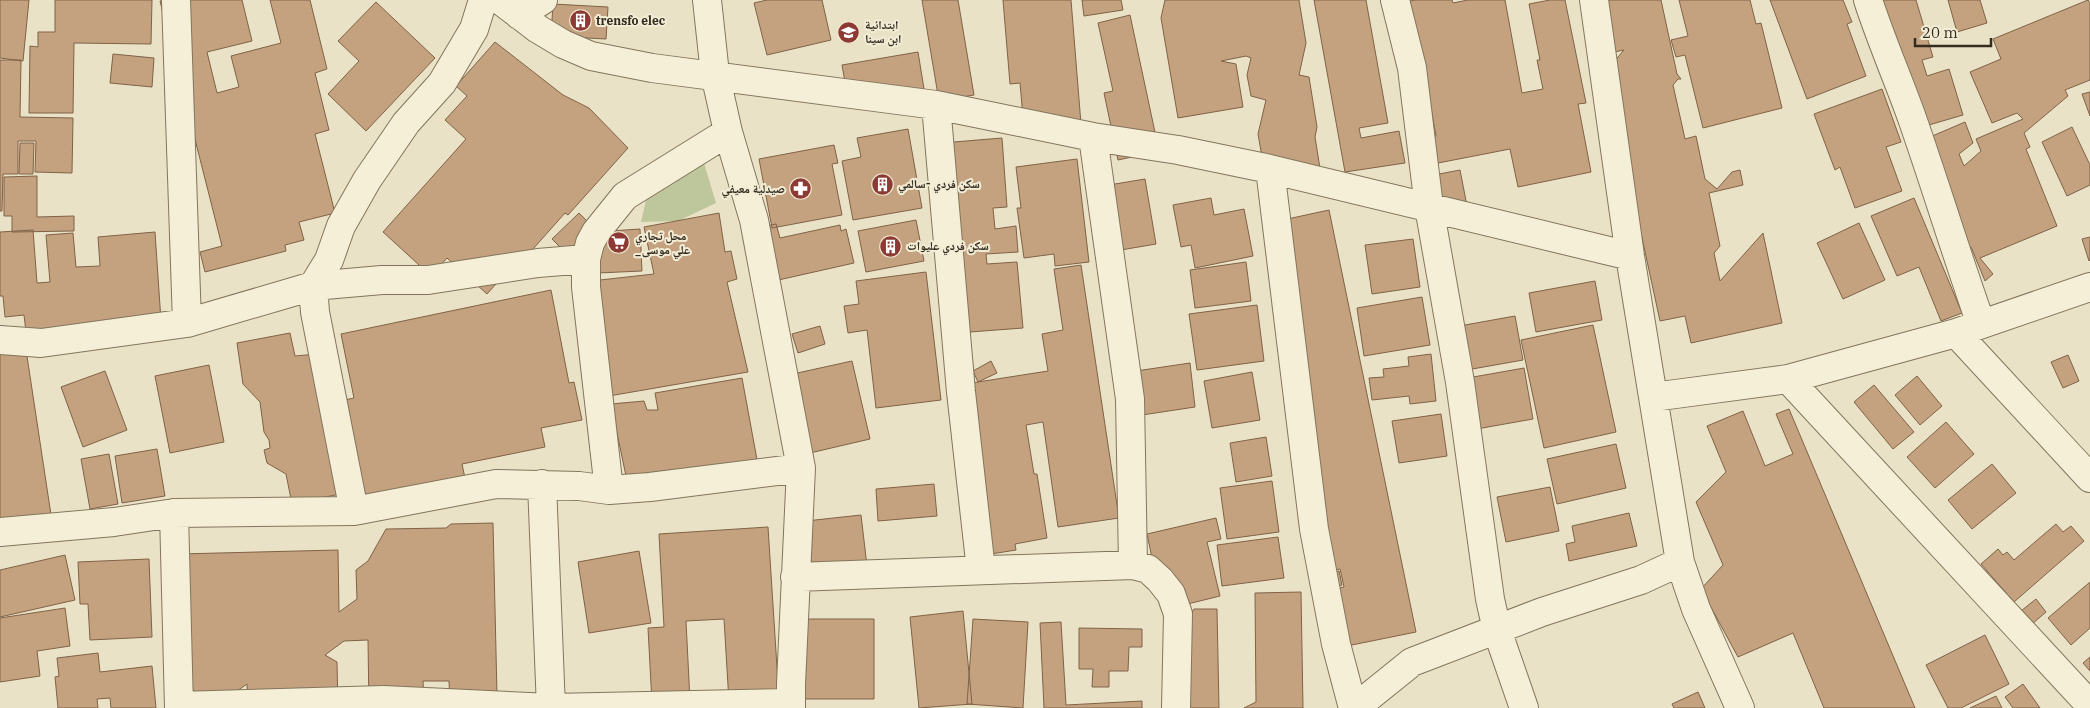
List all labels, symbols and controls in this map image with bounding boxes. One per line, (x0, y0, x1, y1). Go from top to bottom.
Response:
building icon: trensfo elec (568, 9, 592, 33)
place label: trensfo elec (596, 13, 666, 28)
scale bar (1915, 15, 1991, 47)
place label: ابتدائية ابن سينا (865, 17, 901, 47)
school or university icon: ابتدائية ابن سينا (837, 20, 861, 44)
text: 20 m (1922, 23, 1958, 42)
building icon: سكن فردي -سالمي (870, 172, 894, 196)
place label: سكن فردي -سالمي (898, 176, 980, 194)
pharmacy icon: صيدلية معيفي (789, 177, 813, 201)
place label: صيدلية معيفي (721, 181, 785, 199)
place label: محل تجاري _علي موسى (635, 228, 690, 260)
supermarket icon: محل تجاري _علي موسى (607, 231, 631, 255)
building icon: سكن فردي عليوات (879, 234, 903, 258)
place label: سكن فردي عليوات (907, 238, 989, 256)

